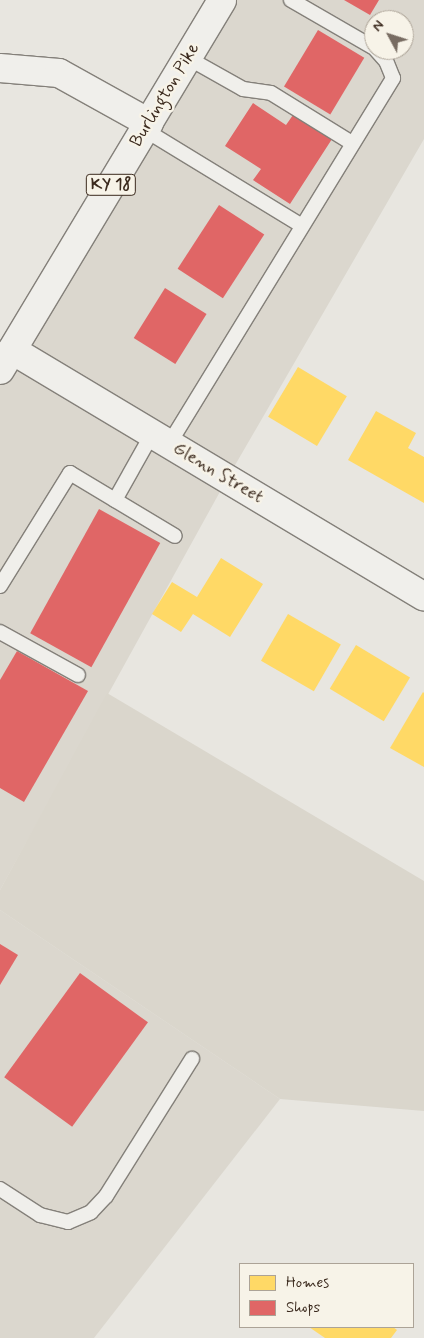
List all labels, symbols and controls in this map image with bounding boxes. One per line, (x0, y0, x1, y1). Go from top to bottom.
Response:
north arrow (364, 10, 414, 60)
text: N (368, 17, 388, 35)
street label: Burlington Pike (125, 39, 205, 151)
road number: KY 18 (85, 172, 137, 198)
street label: Glenn Street (168, 437, 268, 509)
legend (239, 1263, 414, 1328)
text: Homes (286, 1273, 329, 1293)
text: Shops (286, 1298, 320, 1318)

